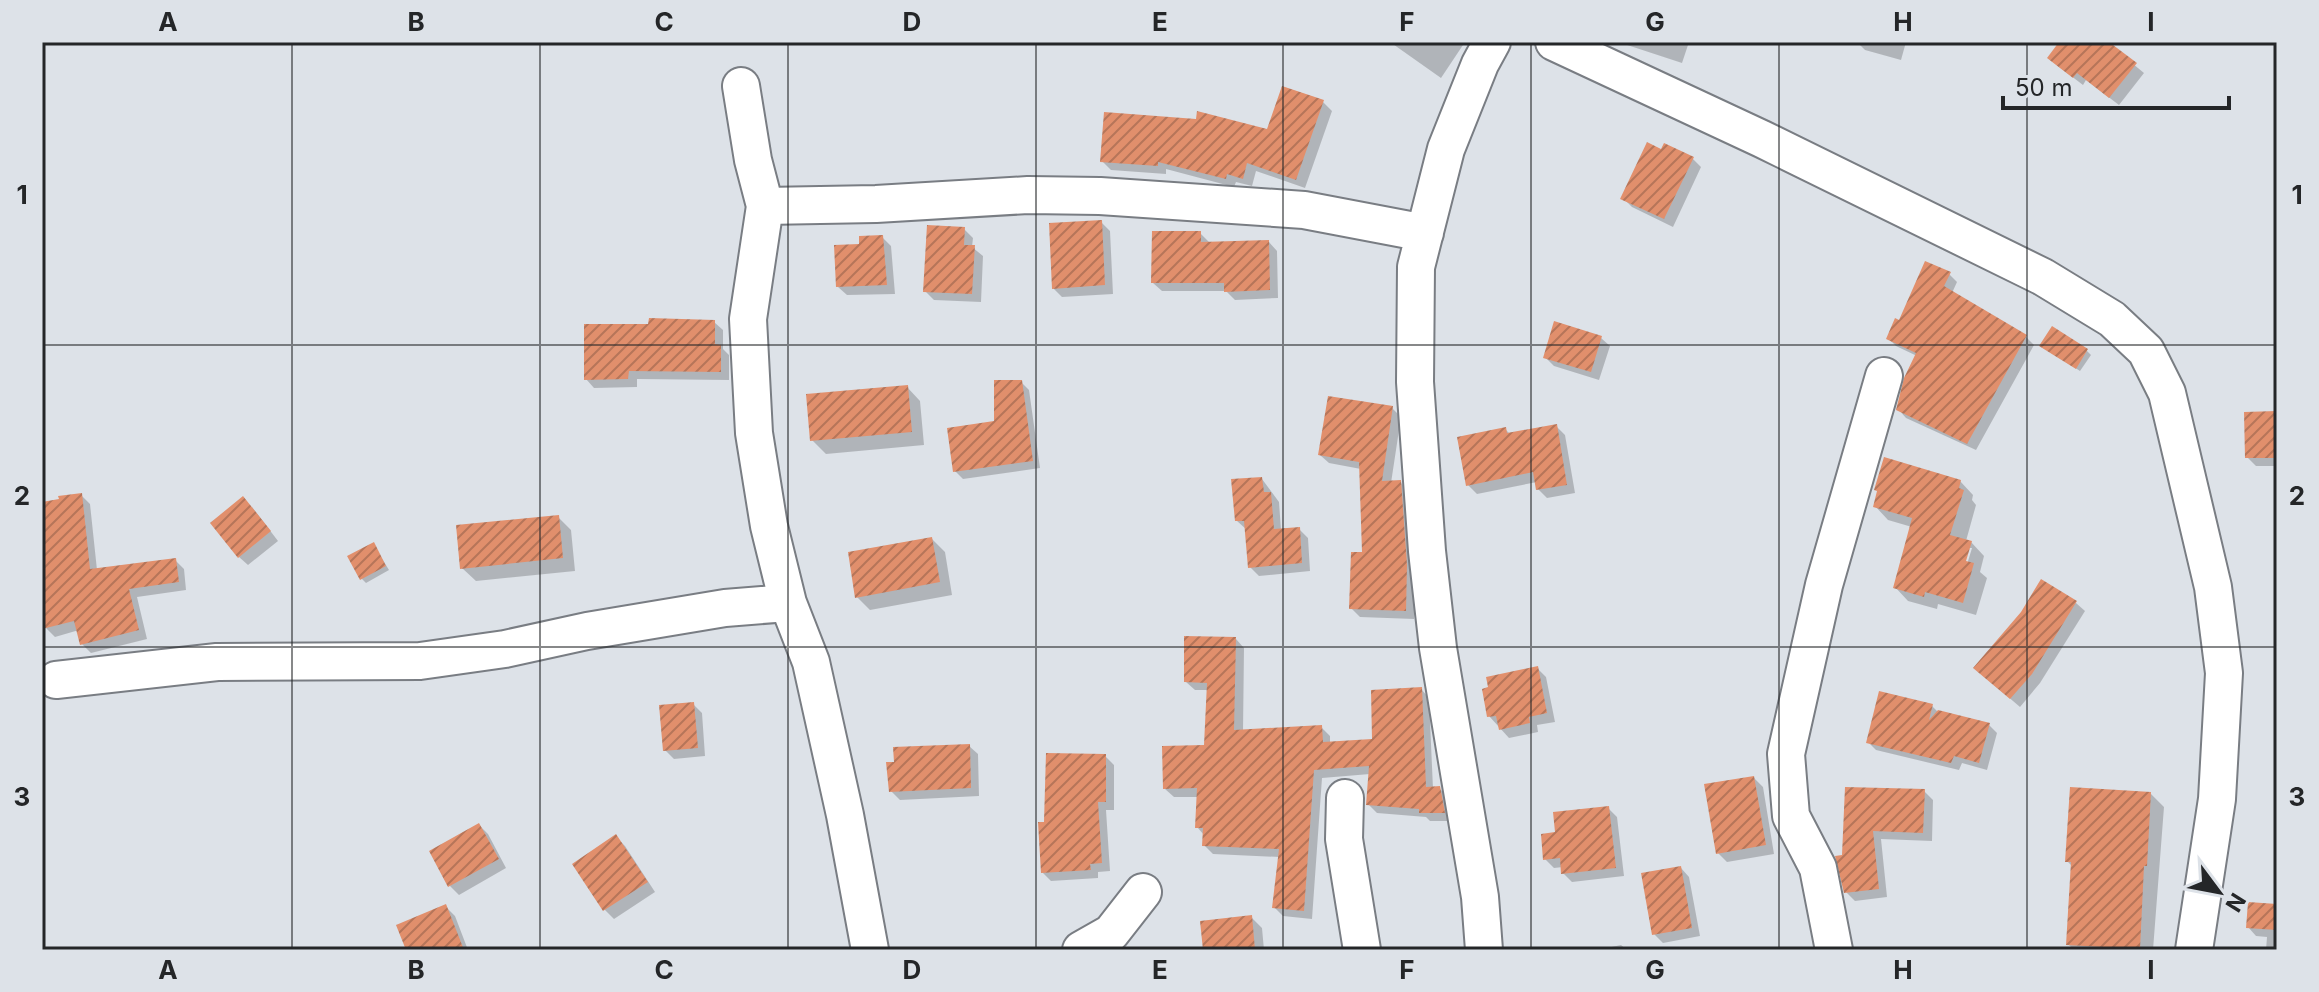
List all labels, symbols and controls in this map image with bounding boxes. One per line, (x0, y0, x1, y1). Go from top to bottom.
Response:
text: A (158, 6, 178, 37)
text: B (407, 6, 425, 37)
text: C (654, 6, 674, 37)
text: D (903, 6, 921, 37)
text: E (1152, 6, 1168, 37)
text: F (1399, 6, 1415, 37)
text: G (1645, 6, 1665, 37)
text: H (1893, 6, 1913, 37)
text: I (2147, 6, 2155, 37)
scale bar (2003, 60, 2229, 110)
text: 50 m (2015, 73, 2073, 102)
text: 1 (16, 179, 28, 210)
text: 1 (2291, 179, 2303, 210)
text: 2 (14, 480, 30, 511)
text: 2 (2289, 480, 2305, 511)
text: 3 (14, 781, 30, 812)
text: 3 (2289, 781, 2305, 812)
north arrow (2179, 852, 2259, 932)
text: N (2220, 889, 2251, 917)
text: A (158, 954, 178, 985)
text: B (407, 954, 425, 985)
text: C (654, 954, 674, 985)
text: D (903, 954, 921, 985)
text: E (1152, 954, 1168, 985)
text: F (1399, 954, 1415, 985)
text: G (1645, 954, 1665, 985)
text: H (1893, 954, 1913, 985)
text: I (2147, 954, 2155, 985)

